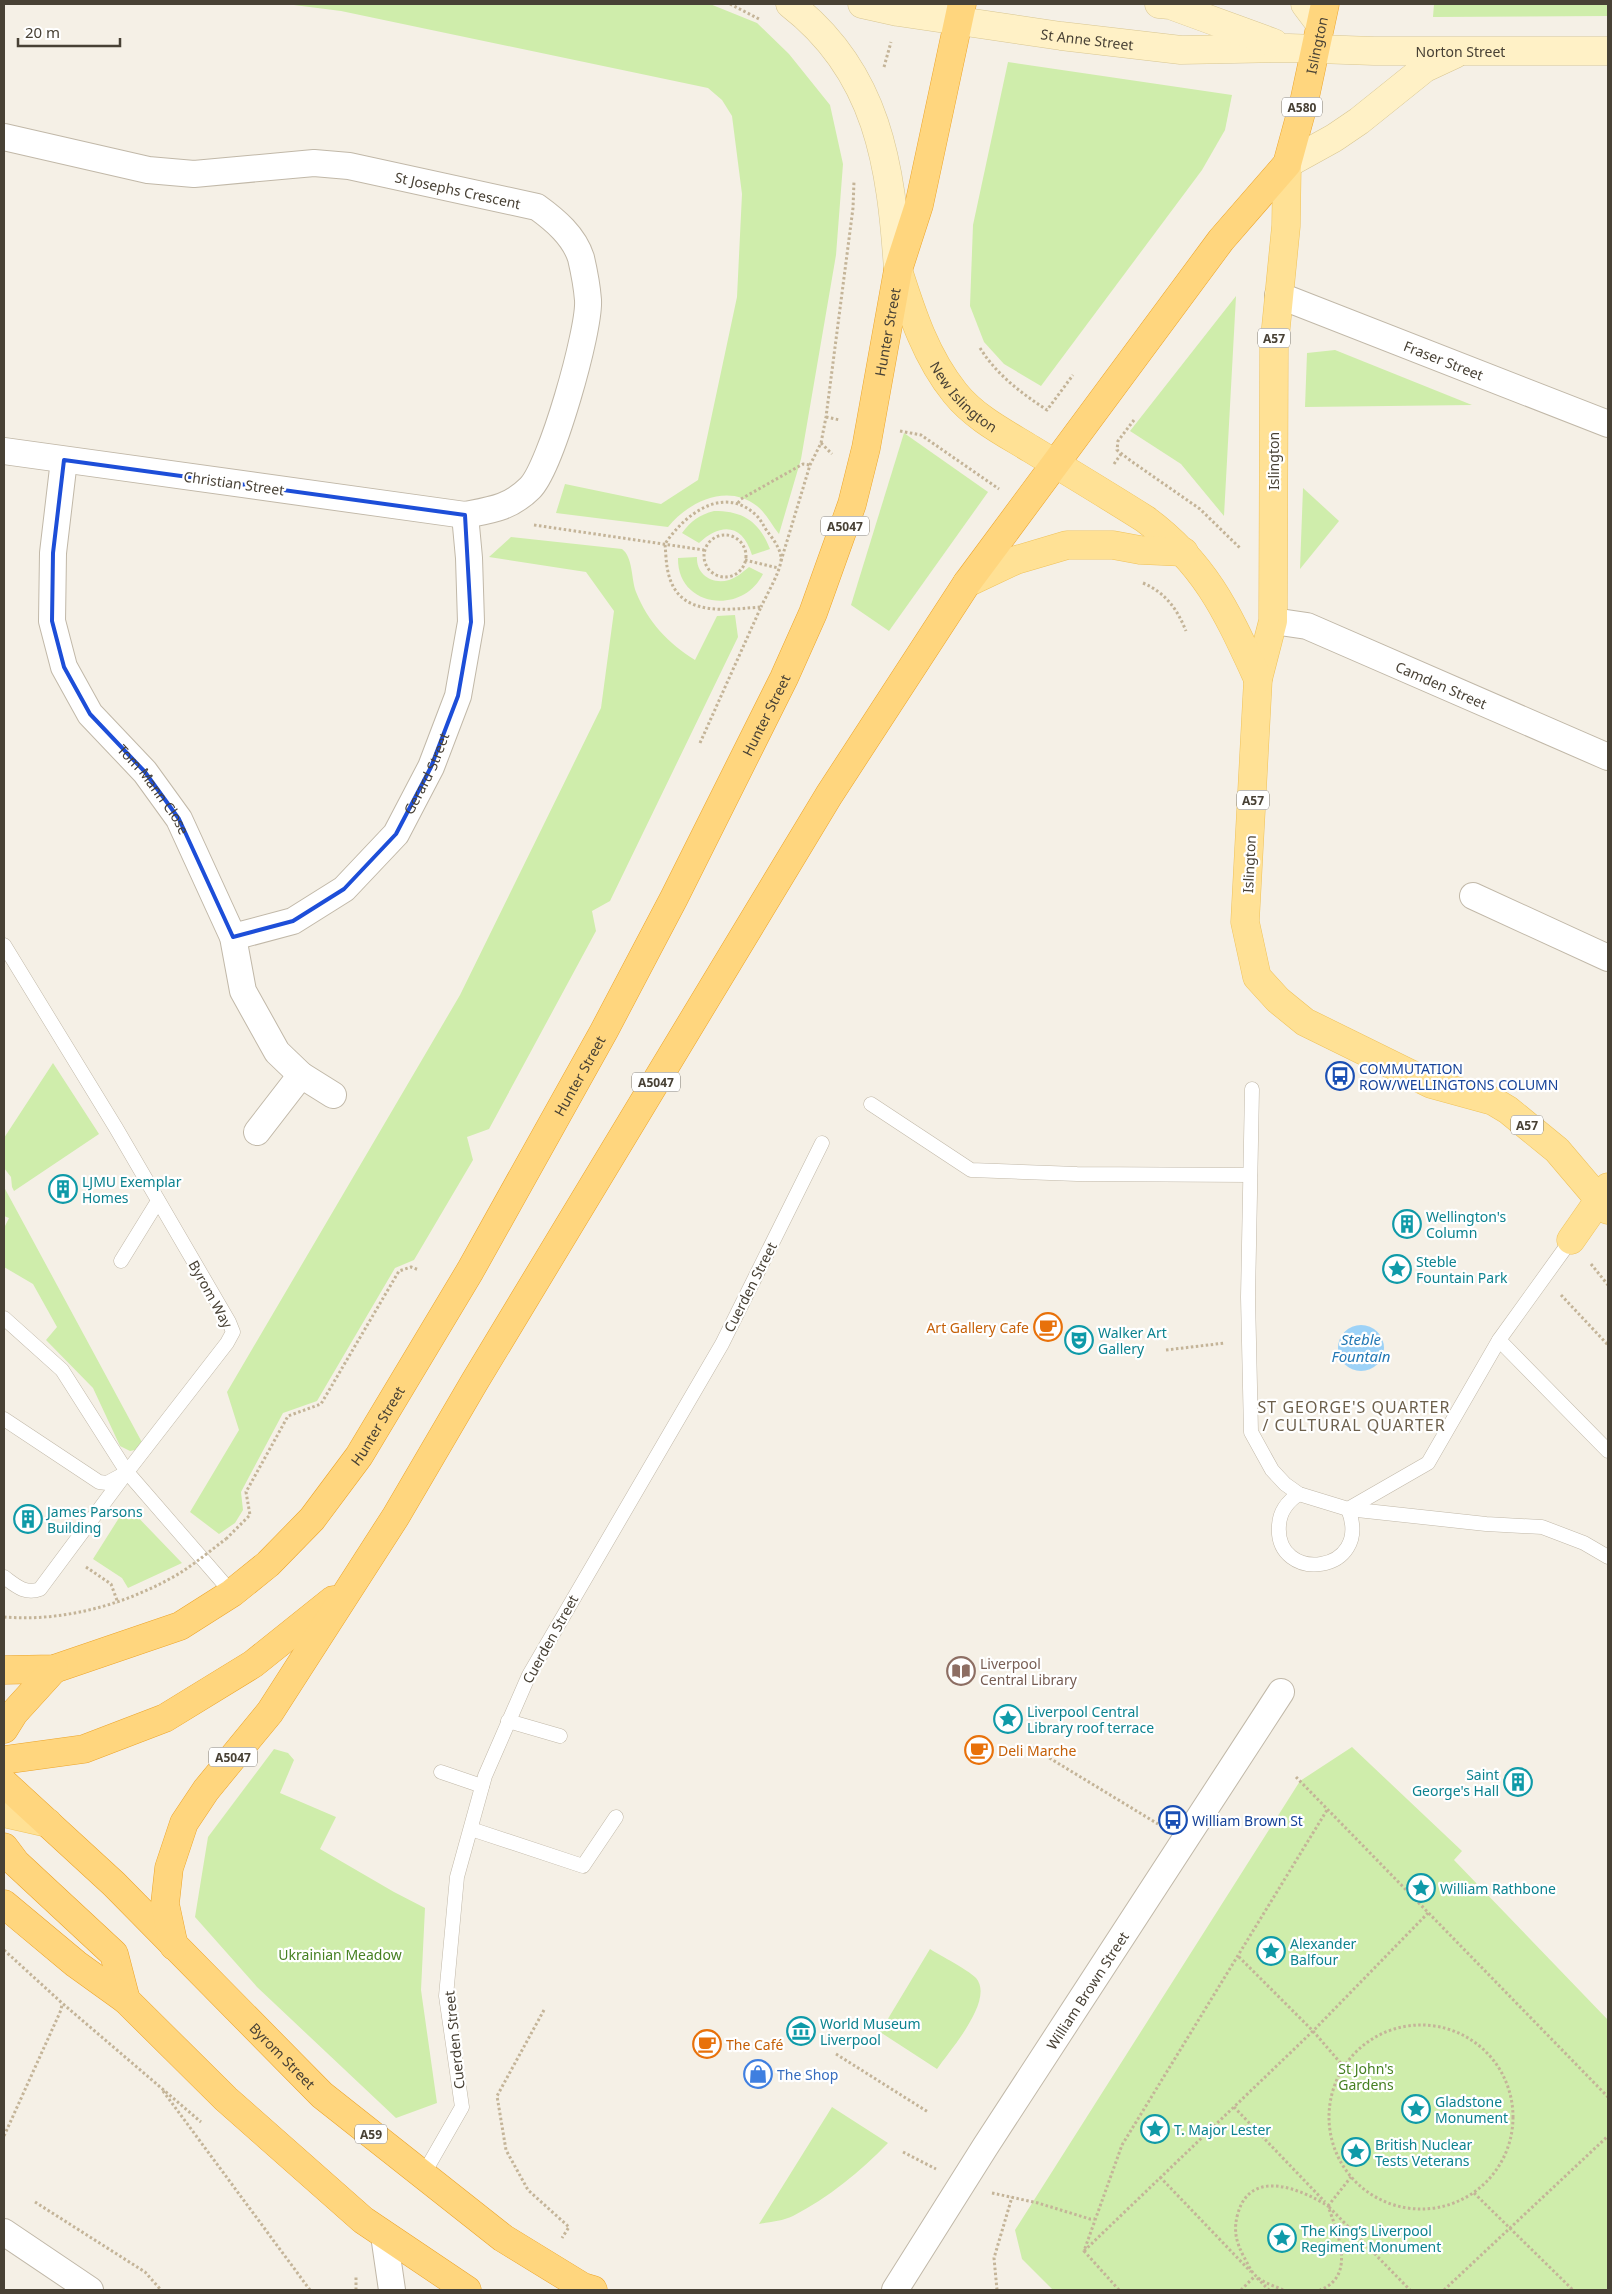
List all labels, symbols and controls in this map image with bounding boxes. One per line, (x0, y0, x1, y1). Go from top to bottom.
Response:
scale bar (18, 15, 120, 47)
street label: Islington (1301, 15, 1332, 76)
text: 20 m (25, 22, 60, 42)
street label: St Anne Street (1040, 24, 1135, 54)
street label: Norton Street (1416, 42, 1505, 61)
road number: A580 (1282, 98, 1322, 116)
street label: St Josephs Crescent (393, 167, 523, 213)
street label: Hunter Street (870, 286, 904, 378)
road number: A57 (1258, 328, 1290, 348)
street label: Fraser Street (1401, 336, 1486, 384)
street label: New Islington (926, 358, 1001, 436)
street label: Islington (1264, 432, 1283, 490)
street label: Christian Street (182, 467, 286, 499)
road number: A5047 (821, 516, 869, 536)
street label: Camden Street (1393, 656, 1490, 713)
street label: Hunter Street (737, 671, 794, 759)
street label: Gerard Street (399, 729, 453, 817)
street label: Tom Mann Close (114, 740, 194, 837)
road number: A57 (1237, 790, 1269, 810)
street label: Islington (1238, 834, 1260, 894)
street label: Hunter Street (549, 1032, 609, 1119)
place label: COMMUTATION ROW/WELLINGTONS COLUMN (1359, 1059, 1558, 1094)
bus stop icon: COMMUTATION ROW/WELLINGTONS COLUMN (1325, 1061, 1355, 1091)
road number: A5047 (632, 1072, 680, 1092)
road number: A57 (1511, 1116, 1543, 1134)
place label: LJMU Exemplar Homes (82, 1172, 182, 1207)
building icon: LJMU Exemplar Homes (48, 1174, 78, 1204)
place label: Wellington's Column (1426, 1207, 1506, 1242)
building icon: Wellington's Column (1392, 1209, 1422, 1239)
street label: Cuerden Street (719, 1239, 781, 1335)
place label: Steble Fountain Park (1416, 1252, 1508, 1287)
place icon: Steble Fountain Park (1382, 1254, 1412, 1284)
street label: Byrom Way (185, 1257, 238, 1332)
cafe icon: Art Gallery Cafe (1033, 1312, 1063, 1342)
place label: Art Gallery Cafe (926, 1318, 1029, 1337)
place label: Walker Art Gallery (1098, 1323, 1167, 1358)
theatre icon: Walker Art Gallery (1064, 1325, 1094, 1355)
water label: Steble Fountain (1331, 1329, 1391, 1366)
street label: Hunter Street (346, 1382, 408, 1469)
district label: ST GEORGE'S QUARTER / CULTURAL QUARTER (1258, 1396, 1450, 1436)
place label: James Parsons Building (45, 1502, 143, 1537)
building icon: James Parsons Building (13, 1504, 43, 1534)
street label: Cuerden Street (518, 1591, 582, 1687)
place label: Liverpool Central Library (980, 1654, 1078, 1689)
library icon: Liverpool Central Library (946, 1656, 976, 1686)
place label: Liverpool Central Library roof terrace (1027, 1702, 1154, 1737)
place icon: Liverpool Central Library roof terrace (993, 1704, 1023, 1734)
cafe icon: Deli Marche (964, 1735, 994, 1765)
place label: Deli Marche (998, 1741, 1076, 1760)
road number: A5047 (209, 1748, 257, 1766)
place label: Saint George's Hall (1412, 1765, 1499, 1800)
building icon: Saint George's Hall (1503, 1767, 1533, 1797)
bus stop icon: William Brown St (1158, 1805, 1188, 1835)
place label: William Brown St (1192, 1811, 1303, 1830)
place icon: William Rathbone (1406, 1873, 1436, 1903)
place label: William Rathbone (1440, 1879, 1556, 1898)
street label: William Brown Street (1042, 1927, 1132, 2053)
place label: Alexander Balfour (1290, 1934, 1357, 1969)
place icon: Alexander Balfour (1256, 1936, 1286, 1966)
park label: Ukrainian Meadow (278, 1945, 402, 1964)
street label: Cuerden Street (439, 1990, 469, 2090)
place label: World Museum Liverpool (820, 2014, 921, 2049)
museum icon: World Museum Liverpool (786, 2016, 816, 2046)
street label: Byrom Street (246, 2018, 320, 2093)
cafe icon: The Café (692, 2029, 722, 2059)
place label: The Café (726, 2035, 783, 2054)
shop icon: The Shop (743, 2059, 773, 2089)
park label: St John's Gardens (1338, 2059, 1394, 2094)
place label: The Shop (777, 2065, 838, 2084)
place label: Gladstone Monument (1435, 2092, 1508, 2127)
place icon: Gladstone Monument (1401, 2094, 1431, 2124)
place icon: T. Major Lester (1140, 2114, 1170, 2144)
place label: T. Major Lester (1174, 2120, 1271, 2139)
road number: A59 (355, 2124, 387, 2144)
place label: British Nuclear Tests Veterans (1375, 2135, 1473, 2170)
place icon: British Nuclear Tests Veterans (1341, 2137, 1371, 2167)
place label: The King’s Liverpool Regiment Monument (1301, 2221, 1441, 2256)
place icon: The King’s Liverpool Regiment Monument (1267, 2223, 1297, 2253)

